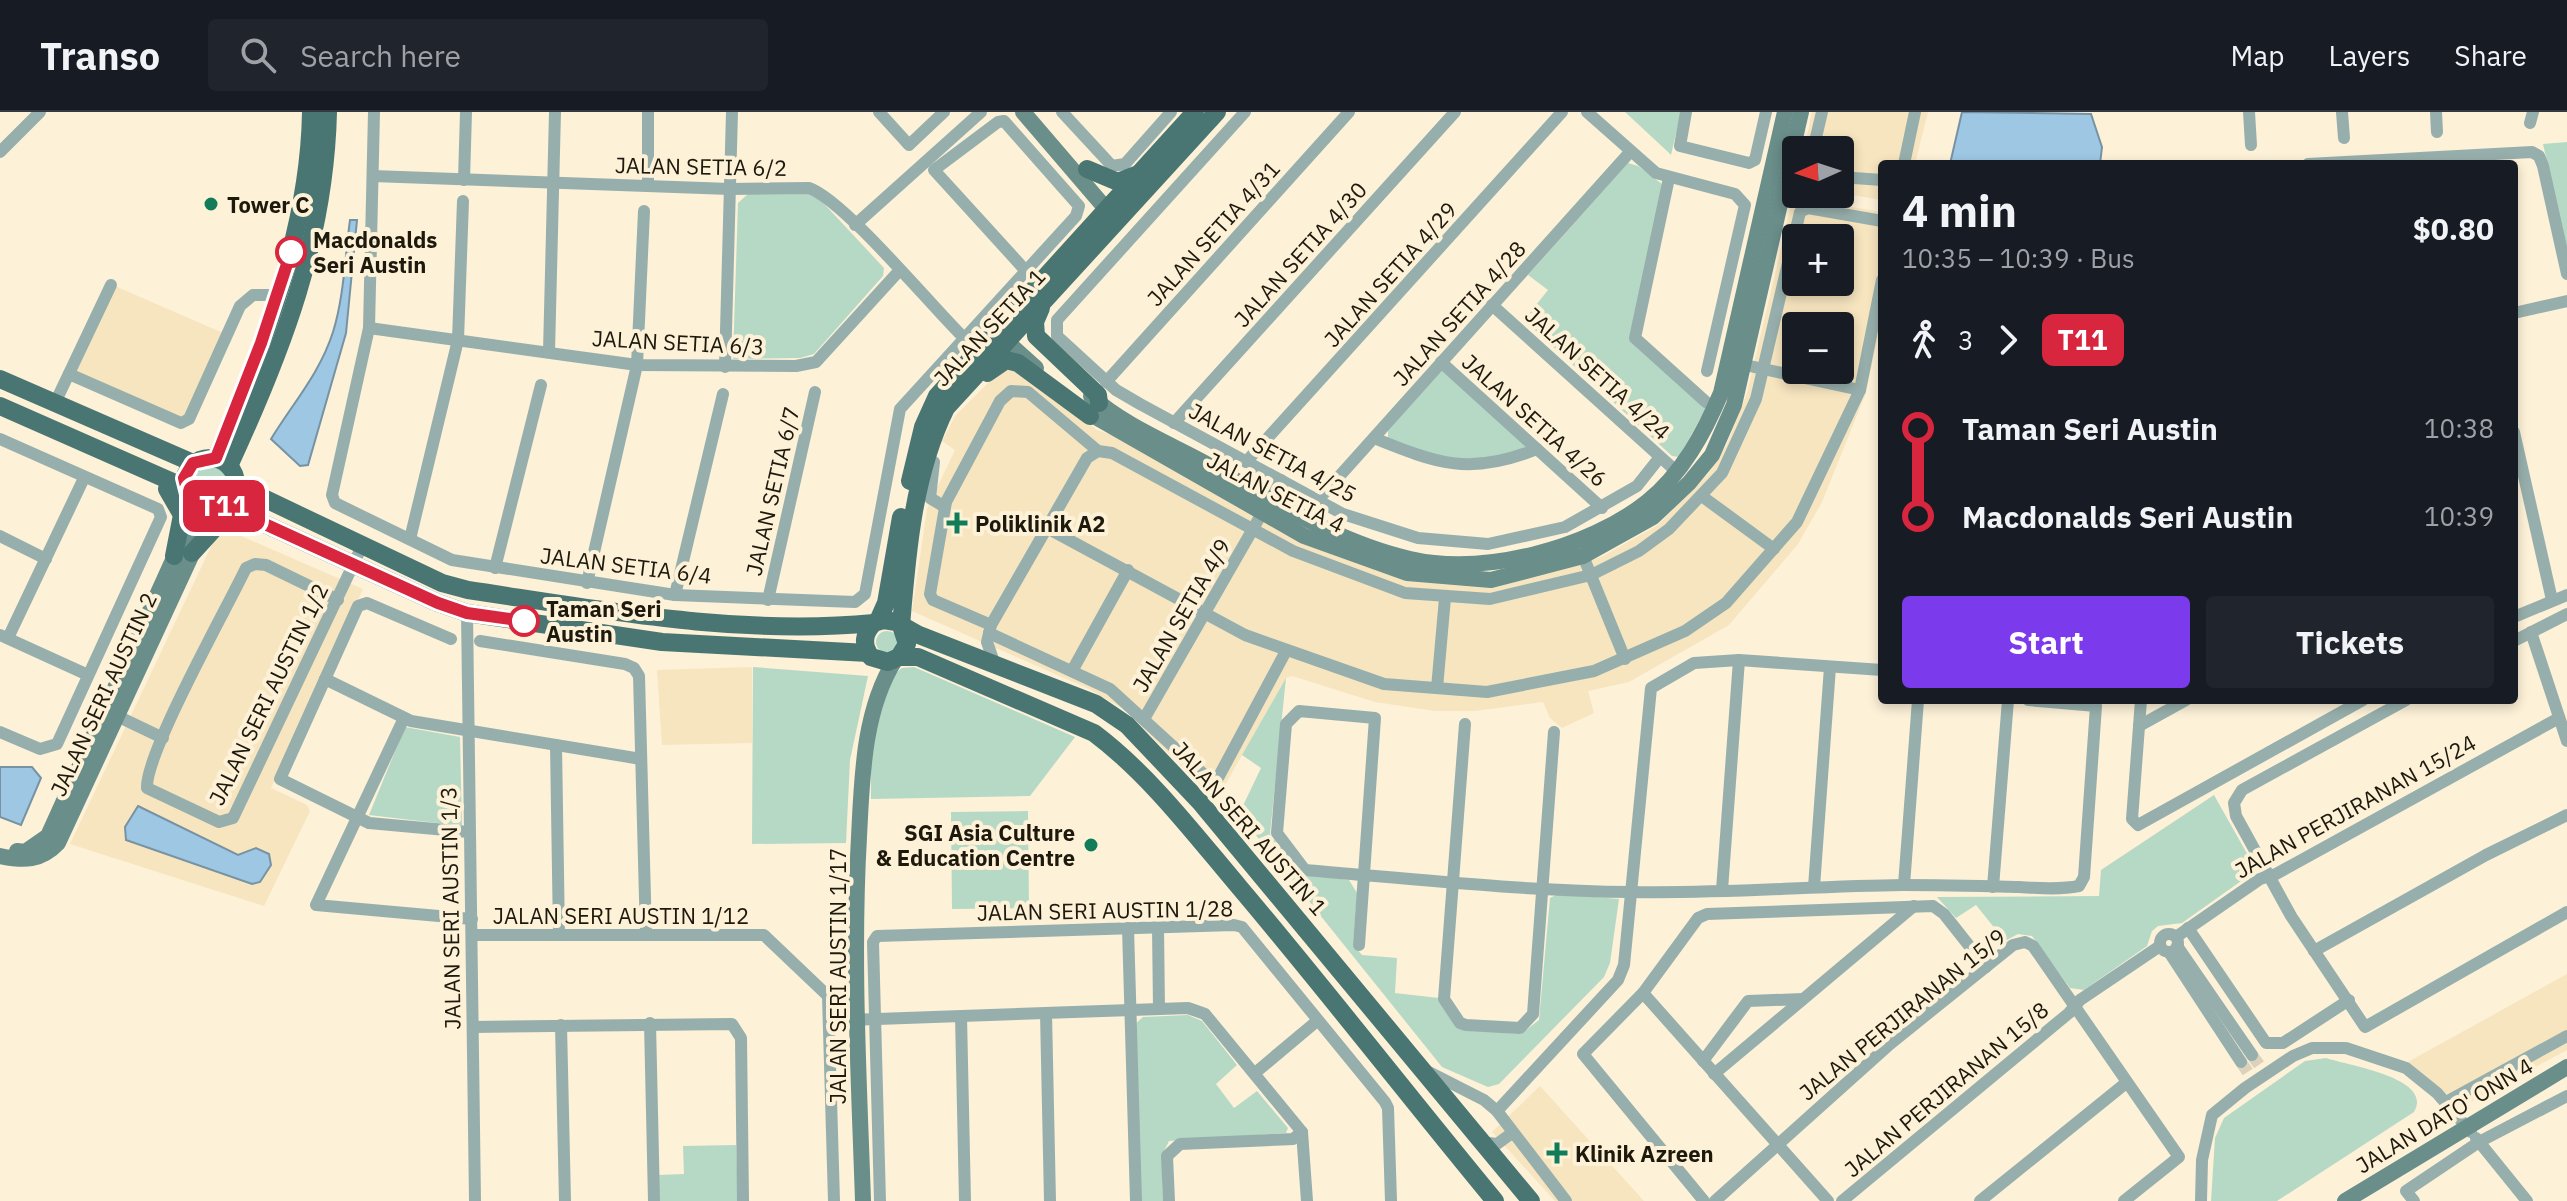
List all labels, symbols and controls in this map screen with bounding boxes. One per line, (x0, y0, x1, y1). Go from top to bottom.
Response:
search box (208, 19, 768, 91)
text: Transo (40, 31, 160, 80)
icon: search (236, 33, 280, 77)
text: Search here (300, 36, 461, 75)
text: Map (2230, 37, 2284, 74)
text: Layers (2328, 37, 2410, 74)
text: Share (2454, 37, 2527, 74)
north arrow (1782, 136, 1854, 208)
map controls (1782, 136, 1854, 384)
street label: JALAN SETIA 6/2 (615, 150, 787, 182)
street label: JALAN SETIA 4/31 (1140, 154, 1286, 312)
street label: JALAN SETIA 4/30 (1227, 175, 1373, 333)
text: 4 min (1902, 182, 2017, 239)
place label: Tower C (227, 190, 310, 219)
marker: Tower C (202, 195, 220, 213)
street label: JALAN SETIA 4/29 (1317, 195, 1463, 353)
text: $0.80 (2413, 209, 2494, 248)
button: + (1782, 224, 1854, 296)
place label: Macdonalds Seri Austin (313, 225, 437, 279)
street label: JALAN SETIA 4/28 (1386, 234, 1532, 392)
marker: Macdonalds Seri Austin (276, 237, 306, 267)
text: 10:35 – 10:39 · Bus (1902, 241, 2135, 275)
street label: JALAN SETIA 1 (927, 262, 1051, 392)
street label: JALAN SETIA 4/24 (1519, 300, 1677, 446)
button: − (1782, 312, 1854, 384)
icon: walk (1902, 318, 1946, 362)
icon: forward (1986, 318, 2030, 362)
text: T11 (2058, 321, 2108, 358)
street label: JALAN SETIA 6/3 (591, 323, 765, 361)
text: 3 (1958, 323, 1974, 357)
street label: JALAN SETIA 4/26 (1456, 347, 1614, 493)
street label: JALAN SETIA 4/25 (1185, 397, 1361, 507)
street label: JALAN SETIA 6/7 (738, 404, 806, 578)
text: Taman Seri Austin (1962, 409, 2218, 448)
text: 10:38 (2424, 411, 2494, 445)
street label: JALAN SETIA 4 (1203, 446, 1349, 538)
line badge: T11 (178, 480, 270, 532)
text: T11 (199, 487, 249, 524)
text: Macdonalds Seri Austin (1962, 497, 2293, 536)
text: 10:39 (2424, 499, 2494, 533)
place label: Poliklinik A2 (975, 509, 1106, 538)
marker: Poliklinik A2 (946, 512, 968, 534)
street label: JALAN SETIA 4/9 (1125, 533, 1237, 697)
street label: JALAN SETIA 6/4 (539, 540, 713, 590)
street label: JALAN SERI AUSTIN 1/2 (202, 578, 334, 810)
street label: JALAN SERI AUSTIN 2 (43, 587, 163, 801)
place label: Taman Seri Austin (546, 594, 662, 648)
button: Start (1902, 596, 2190, 688)
button: Tickets (2206, 596, 2494, 688)
marker: Taman Seri Austin (509, 606, 539, 636)
street label: JALAN PERJIRANAN 15/24 (2229, 728, 2481, 884)
street label: JALAN SERI AUSTIN 1 (1166, 735, 1334, 921)
street label: JALAN SERI AUSTIN 1/3 (433, 786, 467, 1030)
place label: SGI Asia Culture & Education Centre (876, 818, 1075, 872)
marker: SGI Asia Culture & Education Centre (1082, 836, 1100, 854)
street label: JALAN SERI AUSTIN 1/17 (823, 848, 852, 1104)
street label: JALAN SERI AUSTIN 1/28 (977, 893, 1233, 927)
street label: JALAN SERI AUSTIN 1/12 (493, 901, 749, 930)
street label: JALAN PERJIRANAN 15/9 (1793, 922, 2011, 1106)
street label: JALAN PERJIRANAN 15/8 (1838, 995, 2054, 1183)
street label: JALAN DATO' ONN 4 (2350, 1051, 2538, 1179)
place label: Klinik Azreen (1575, 1139, 1714, 1168)
marker: Klinik Azreen (1546, 1142, 1568, 1164)

